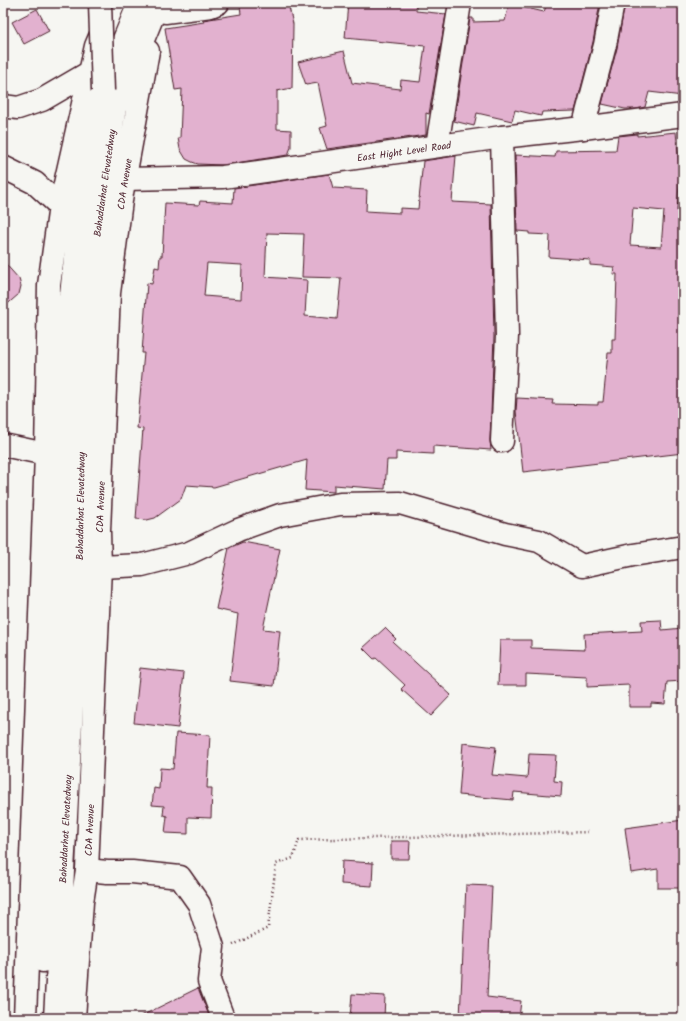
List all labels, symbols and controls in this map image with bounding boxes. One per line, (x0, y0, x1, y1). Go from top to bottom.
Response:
street label: Bahaddarhat Elevatedway (90, 128, 120, 238)
street label: East Hight Level Road (356, 137, 453, 167)
street label: CDA Avenue (113, 157, 137, 211)
street label: Bahaddarhat Elevatedway (72, 451, 90, 560)
street label: CDA Avenue (92, 480, 110, 533)
street label: Bahaddarhat Elevatedway (55, 774, 77, 883)
street label: CDA Avenue (81, 803, 99, 856)

